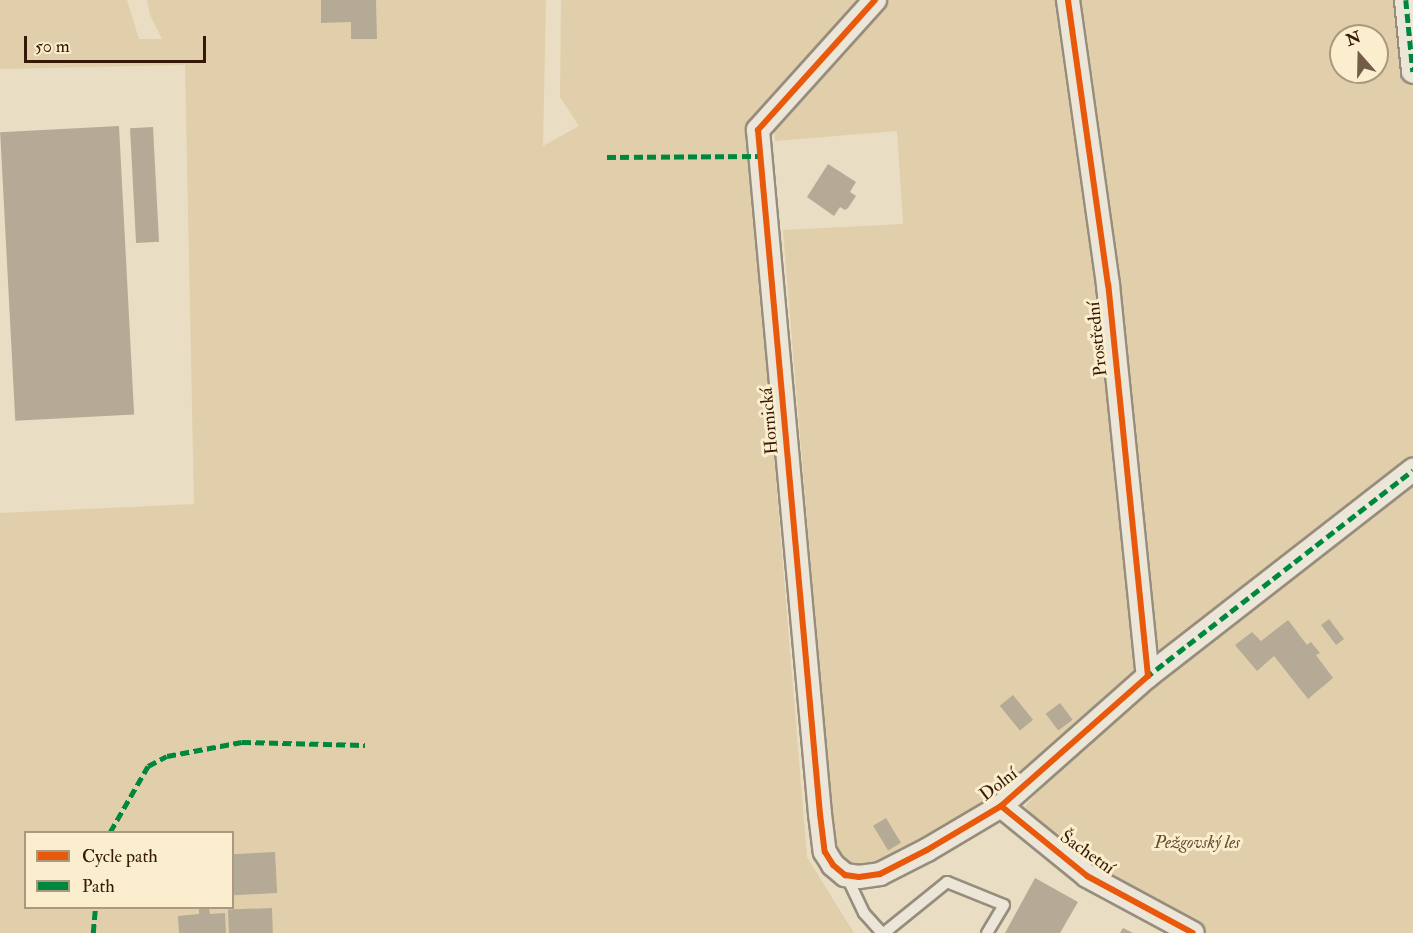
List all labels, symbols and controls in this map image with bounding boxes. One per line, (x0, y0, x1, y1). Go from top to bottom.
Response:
scale bar (27, 24, 208, 62)
north arrow (1329, 24, 1389, 84)
text: N (1343, 27, 1364, 51)
text: 50 m (35, 35, 70, 58)
street label: Prostřední (1083, 301, 1113, 377)
street label: Hornická (756, 387, 784, 455)
street label: Dolní (976, 764, 1022, 806)
street label: Šachetní (1056, 827, 1118, 879)
legend (24, 831, 234, 909)
park label: Pežgovský les (1154, 832, 1240, 854)
text: Cycle path (82, 845, 158, 868)
text: Path (82, 875, 115, 898)

